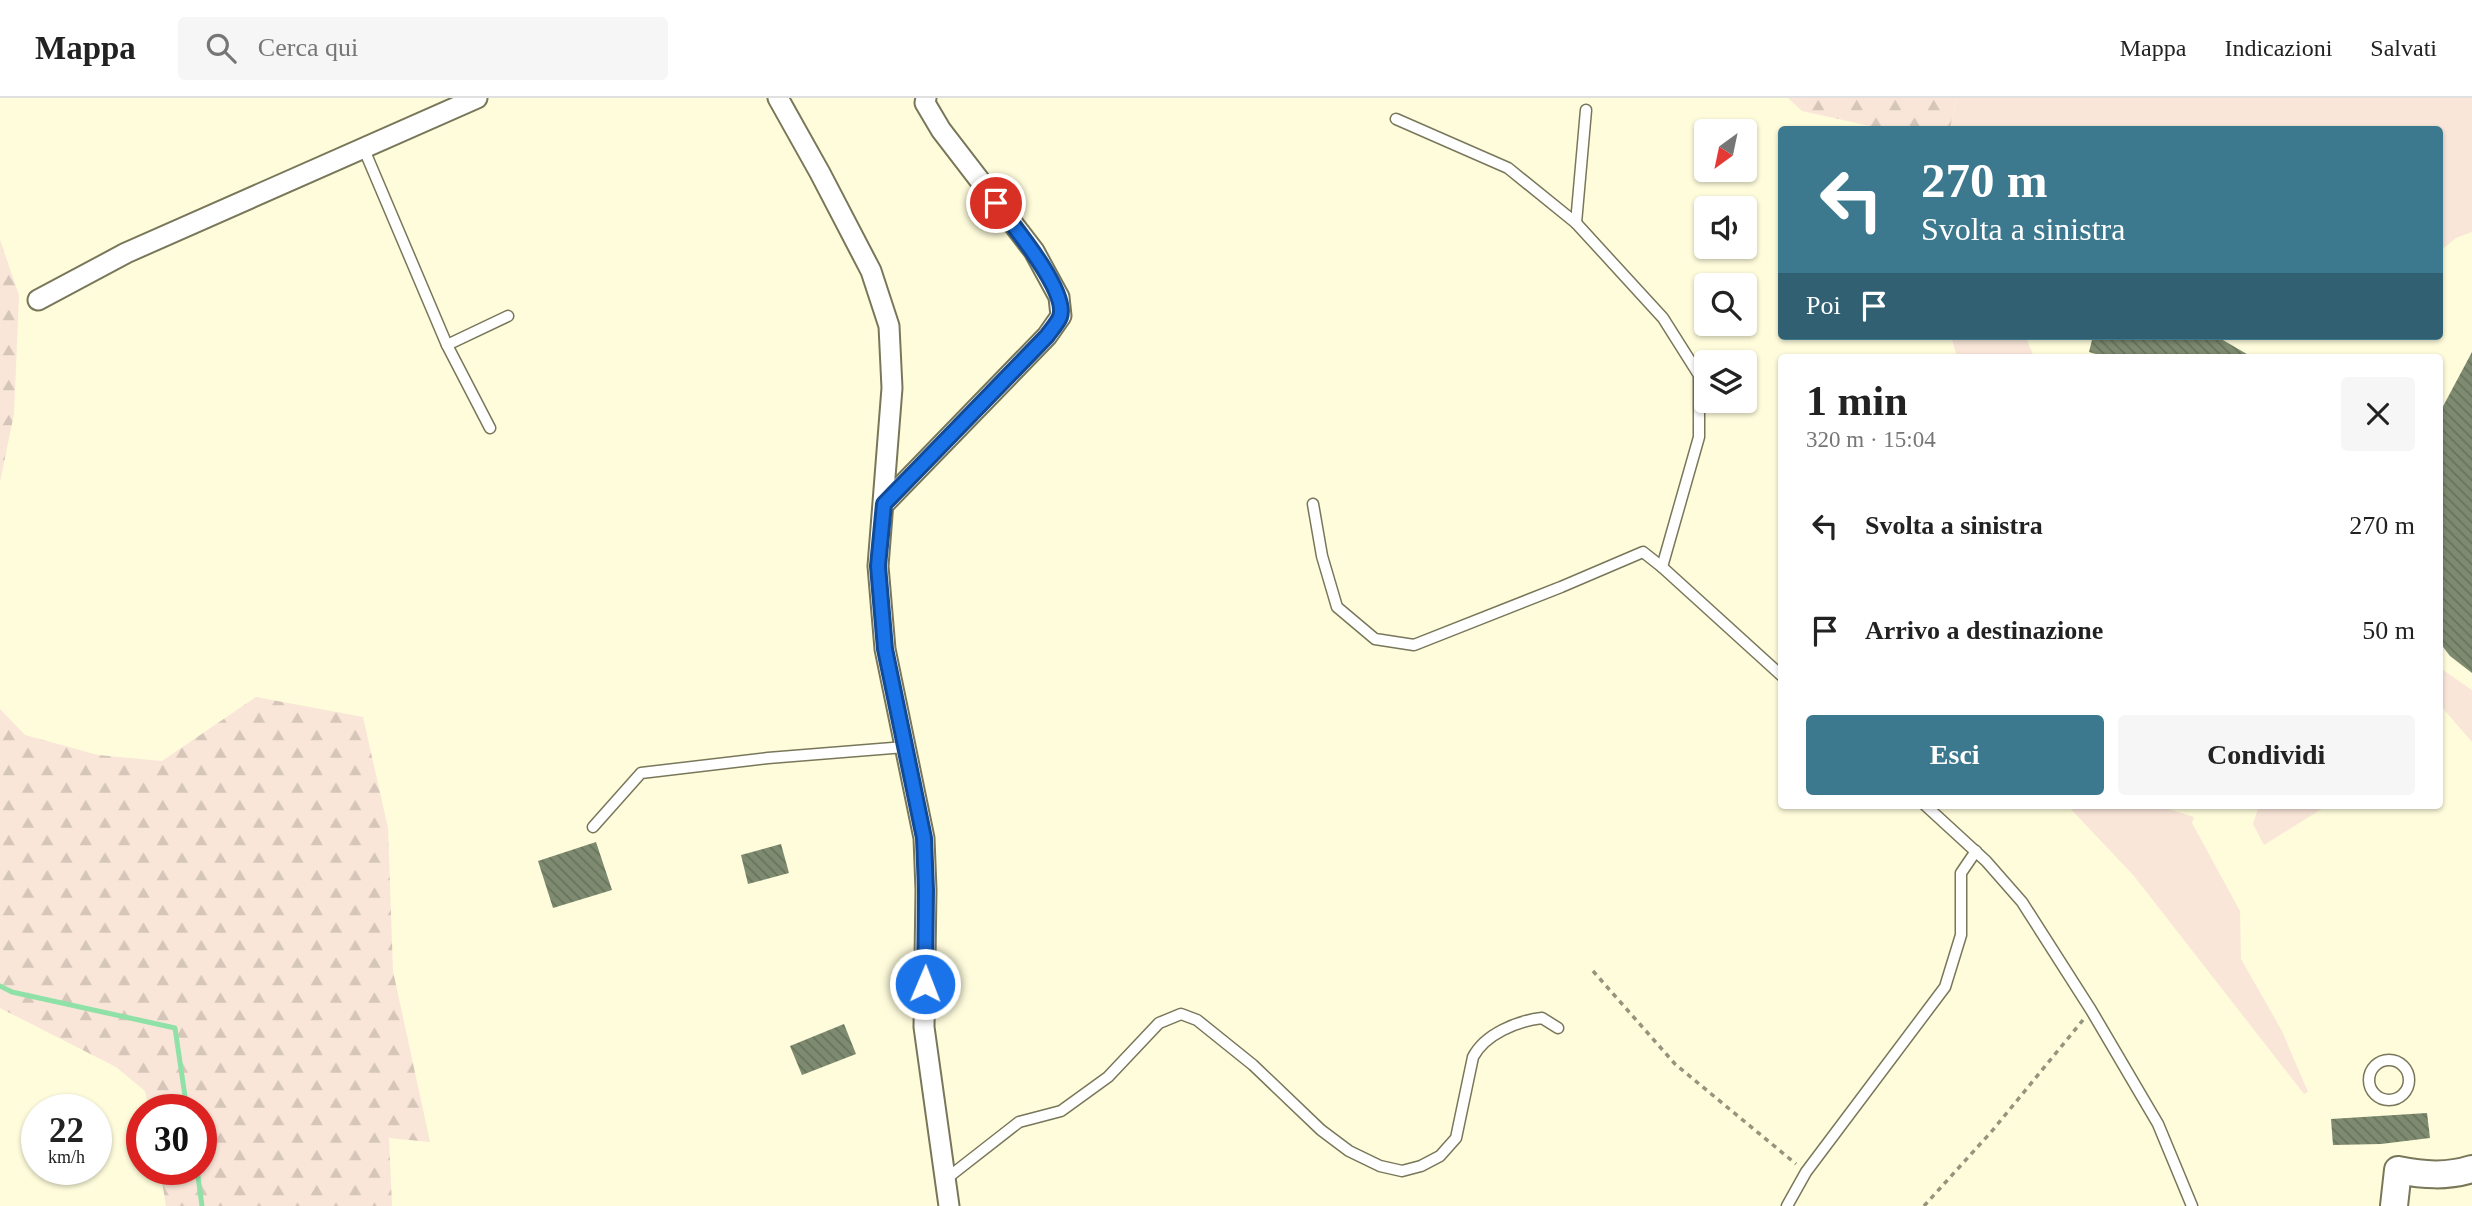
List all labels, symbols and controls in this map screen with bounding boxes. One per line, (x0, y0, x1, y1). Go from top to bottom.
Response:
search box (178, 17, 668, 80)
icon: search (202, 29, 240, 67)
text: Mappa (35, 30, 136, 66)
text: Cerca qui (258, 33, 358, 62)
text: Mappa (2120, 35, 2186, 61)
text: Indicazioni (2224, 35, 2332, 61)
text: Salvati (2370, 35, 2437, 61)
north arrow (1694, 119, 1757, 182)
map controls (1694, 119, 1757, 413)
text: 270 m (1921, 153, 2048, 208)
icon: left (1806, 154, 1897, 245)
pin (966, 173, 1026, 233)
icon: arrive (977, 184, 1015, 222)
button: sound (1694, 196, 1757, 259)
text: Svolta a sinistra (1921, 211, 2125, 247)
button: search (1694, 273, 1757, 336)
icon: arrive (1855, 287, 1893, 325)
text: Poi (1806, 291, 1841, 320)
button: layers (1694, 350, 1757, 413)
button: close (2341, 377, 2415, 451)
text: 1 min (1806, 378, 1908, 424)
text: 320 m · 15:04 (1806, 427, 1936, 452)
icon: left (1806, 507, 1844, 545)
text: Svolta a sinistra (1865, 511, 2043, 540)
text: 270 m (2349, 511, 2415, 540)
icon: arrive (1806, 612, 1844, 650)
text: Arrivo a destinazione (1865, 616, 2103, 645)
text: 50 m (2362, 616, 2415, 645)
button: Esci (1806, 715, 2104, 795)
button: Condividi (2118, 715, 2415, 795)
position arrow (888, 947, 962, 1021)
speed limit sign: 30 (126, 1094, 217, 1185)
text: 22 (49, 1111, 84, 1150)
text: km/h (48, 1147, 85, 1167)

